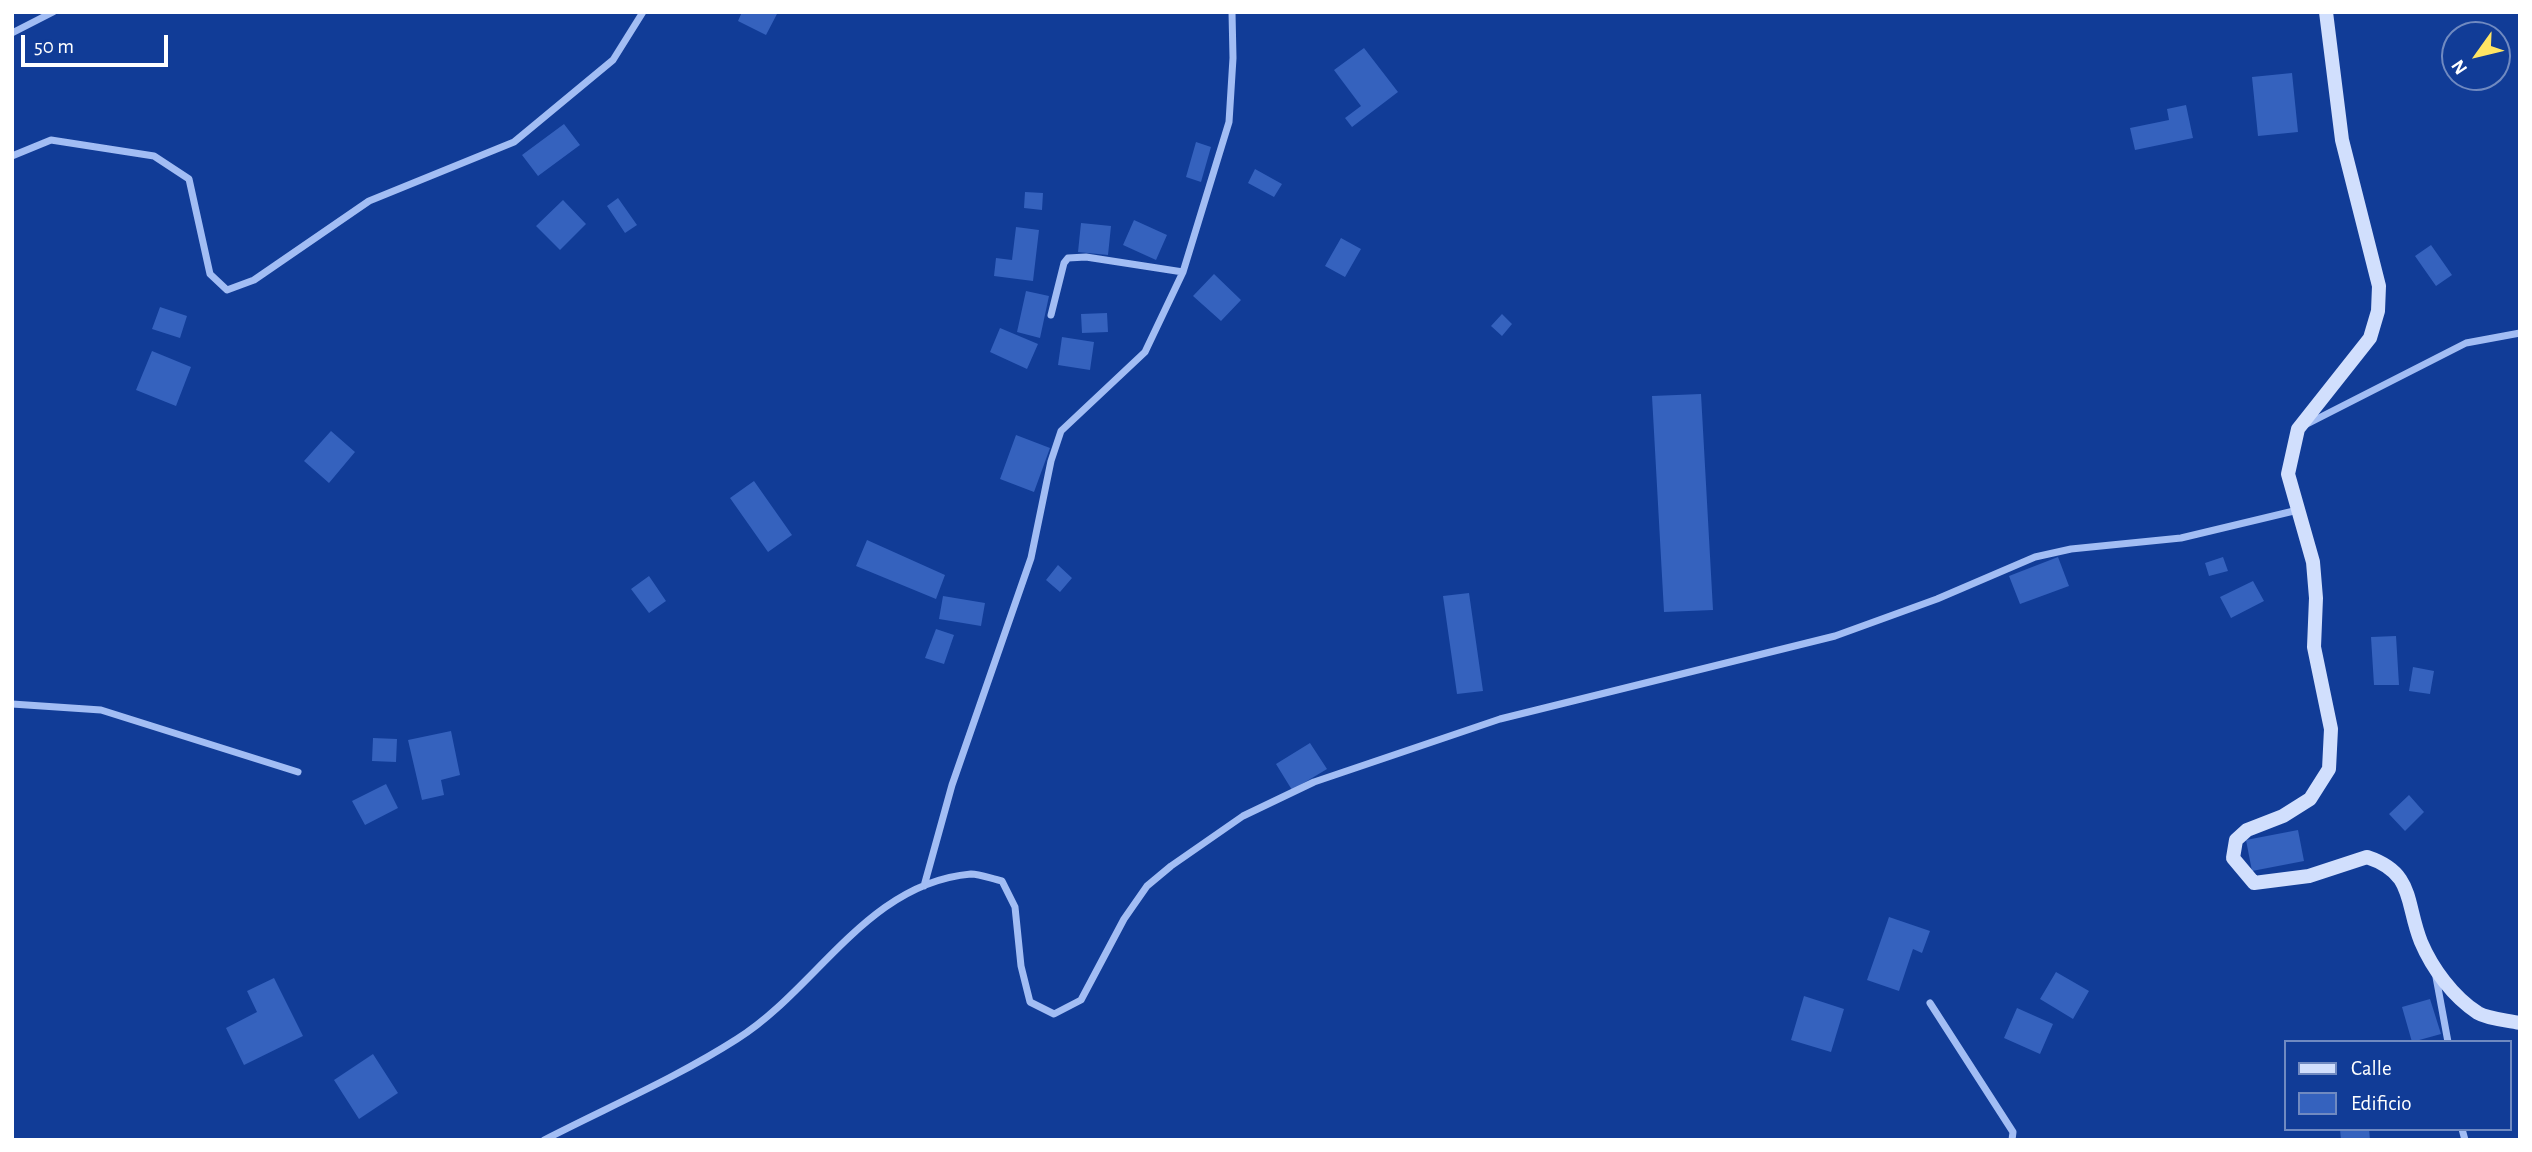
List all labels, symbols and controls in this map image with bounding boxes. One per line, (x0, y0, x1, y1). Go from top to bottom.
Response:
scale bar (24, 21, 172, 65)
north arrow (2441, 21, 2511, 91)
text: 50 m (34, 36, 74, 57)
text: N (2448, 56, 2471, 78)
legend (2284, 1040, 2511, 1131)
text: Calle (2351, 1058, 2392, 1079)
text: Edificio (2351, 1093, 2412, 1114)

